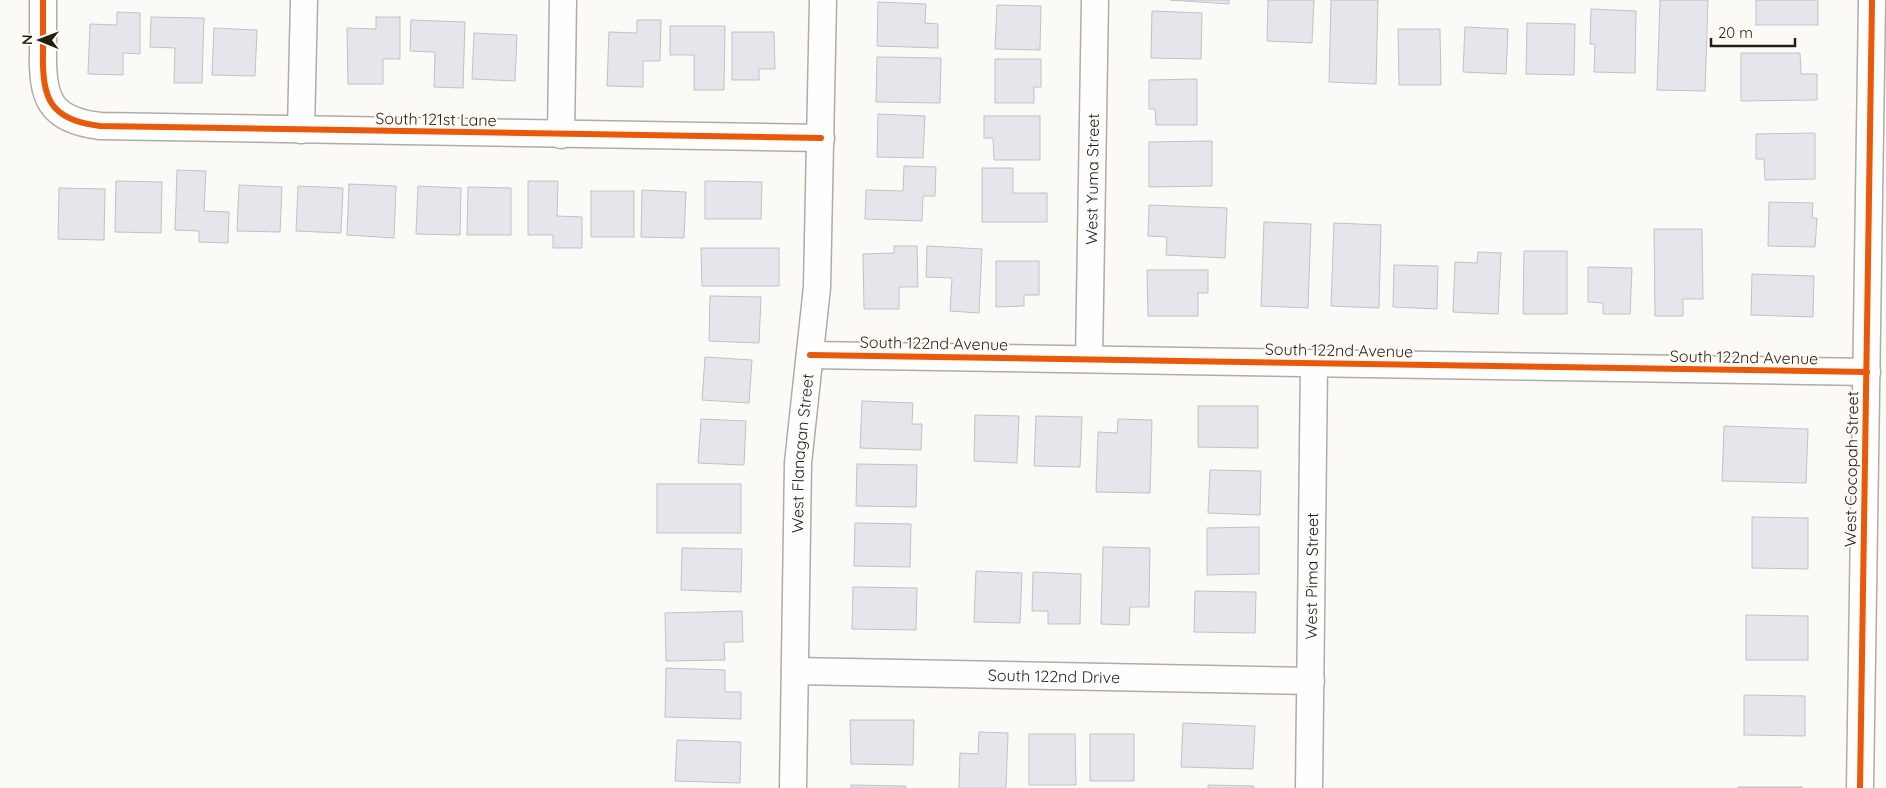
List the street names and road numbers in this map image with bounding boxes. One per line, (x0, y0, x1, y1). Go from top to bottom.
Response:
street label: South 121st Lane (375, 108, 497, 130)
street label: West Yuma Street (1081, 113, 1103, 245)
street label: South 122nd Avenue (860, 332, 1008, 354)
street label: South 122nd Avenue (1265, 339, 1413, 361)
street label: South 122nd Avenue (1670, 346, 1818, 368)
street label: West Flanagan Street (787, 372, 818, 533)
street label: West Cocopah Street (1840, 391, 1862, 547)
street label: West Pima Street (1301, 512, 1322, 640)
street label: South 122nd Drive (988, 665, 1120, 687)

